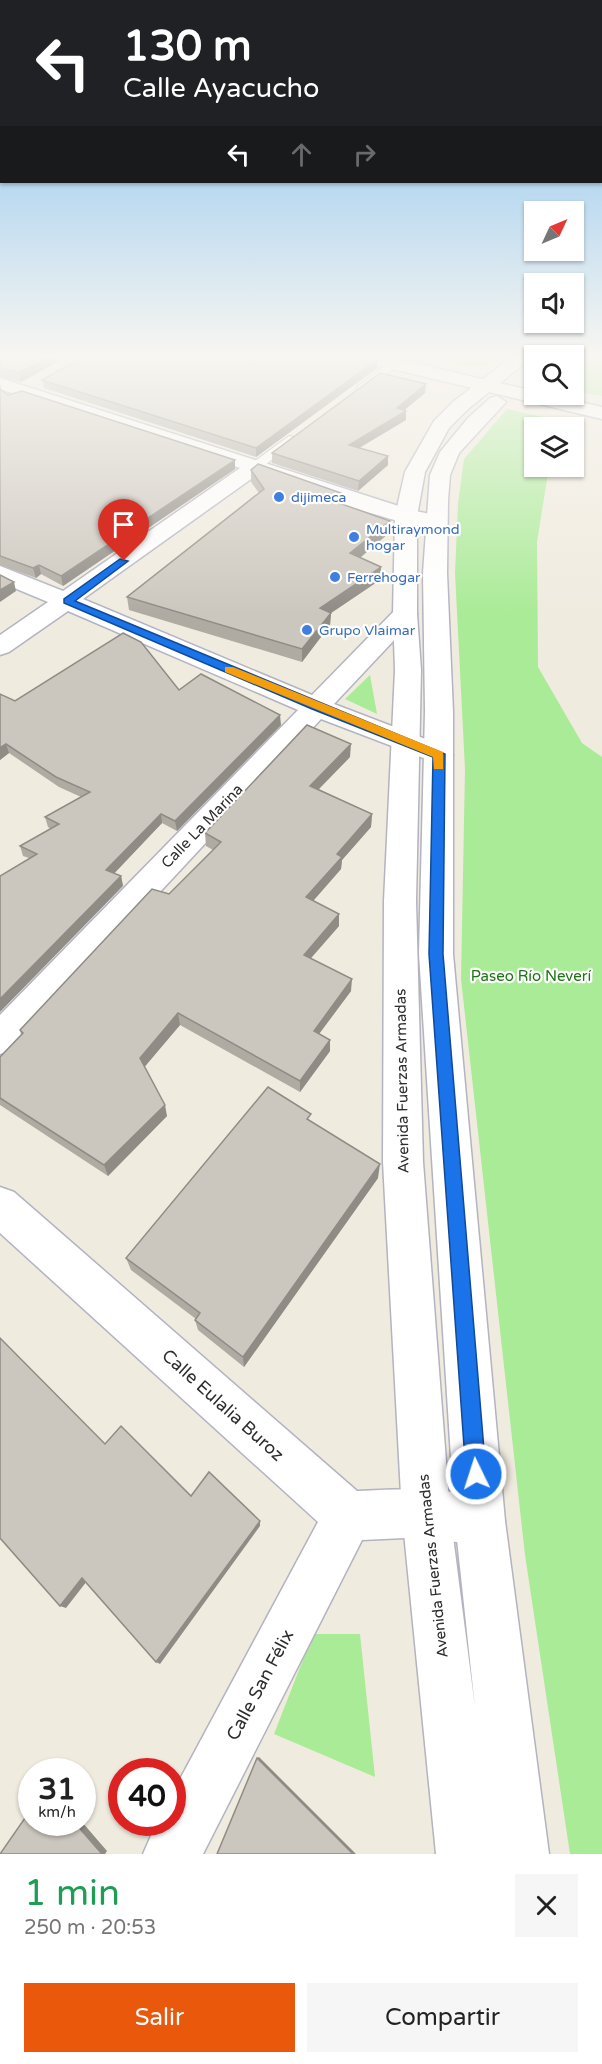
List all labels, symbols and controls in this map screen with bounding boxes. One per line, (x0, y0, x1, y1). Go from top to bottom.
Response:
text: 130 m (123, 21, 252, 72)
icon: left (24, 24, 102, 102)
text: Calle Ayacucho (123, 72, 319, 105)
icon: left (222, 138, 255, 171)
icon: ahead (285, 138, 318, 171)
icon: right (348, 138, 381, 171)
north arrow (524, 201, 584, 261)
map controls (524, 201, 584, 477)
button: sound (524, 273, 584, 333)
button: search (524, 345, 584, 405)
button: layers (524, 417, 584, 477)
place label: dijimeca (291, 489, 346, 506)
marker: dijimeca (272, 490, 286, 504)
pin (98, 499, 149, 561)
icon: arrive (107, 508, 140, 541)
place label: Multiraymond hogar (366, 521, 460, 554)
marker: Multiraymond hogar (347, 530, 361, 544)
place label: Ferrehogar (347, 569, 421, 586)
marker: Ferrehogar (328, 570, 342, 584)
place label: Grupo Vlaimar (319, 622, 416, 639)
marker: Grupo Vlaimar (300, 623, 314, 637)
street label: Calle La Marina (157, 780, 247, 872)
park label: Paseo Río Neverí (471, 967, 591, 985)
street label: Avenida Fuerzas Armadas (391, 988, 413, 1174)
street label: Calle Eulalia Buroz (157, 1344, 289, 1466)
position arrow (444, 1442, 508, 1506)
street label: Avenida Fuerzas Armadas (414, 1473, 452, 1659)
street label: Calle San Félix (222, 1626, 298, 1744)
speed limit sign: 40 (108, 1758, 186, 1836)
text: 31 (38, 1771, 76, 1808)
text: km/h (38, 1803, 76, 1821)
text: 1 min (24, 1872, 120, 1915)
button: close (515, 1874, 578, 1937)
text: 250 m · 20:53 (24, 1916, 156, 1940)
button: Salir (24, 1983, 295, 2052)
button: Compartir (307, 1983, 578, 2052)

